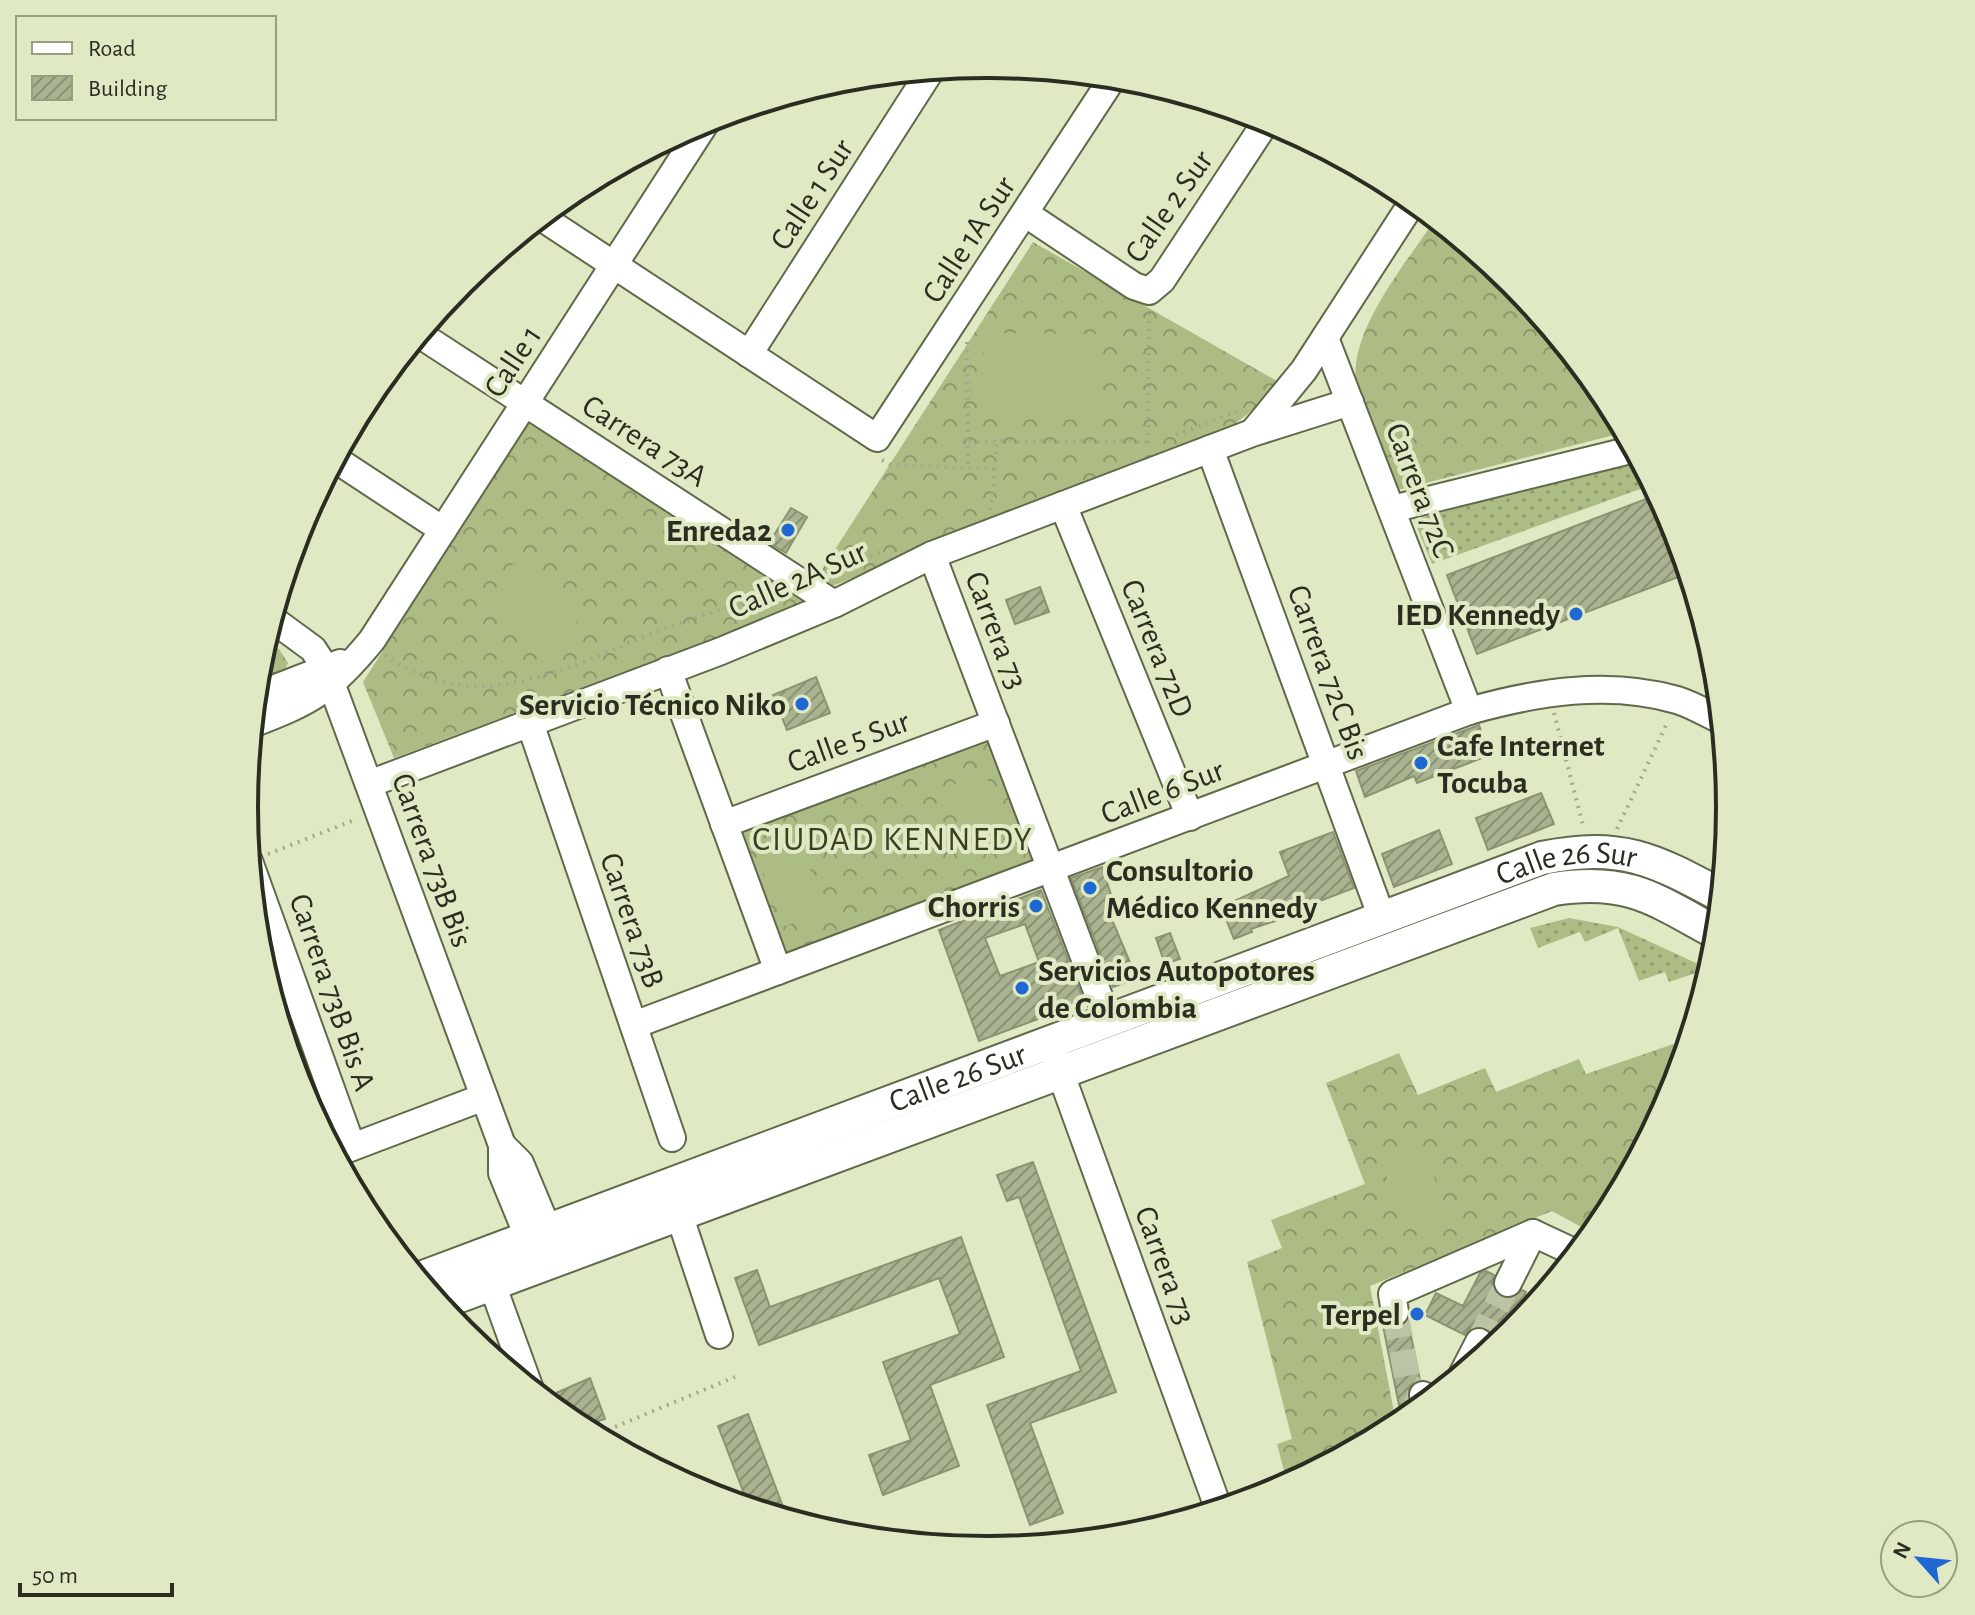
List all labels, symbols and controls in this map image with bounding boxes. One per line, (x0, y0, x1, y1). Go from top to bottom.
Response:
legend (16, 16, 276, 120)
text: Road (88, 37, 136, 61)
text: Building (88, 77, 167, 101)
street label: Calle 1 Sur (764, 133, 860, 256)
street label: Calle 2 Sur (1119, 144, 1219, 268)
street label: Calle 1A Sur (916, 170, 1022, 308)
street label: Calle 1 (478, 320, 548, 403)
street label: Carrera 73A (576, 389, 713, 493)
street label: Carrera 72C (1380, 419, 1460, 562)
place label: Enreda2 (666, 515, 772, 547)
marker: Enreda2 (779, 521, 797, 539)
street label: Calle 2A Sur (724, 535, 872, 624)
street label: Carrera 73 (959, 567, 1033, 694)
street label: Carrera 72D (1115, 575, 1199, 722)
street label: Carrera 72C Bis (1282, 581, 1374, 764)
place label: IED Kennedy (1395, 599, 1561, 631)
marker: IED Kennedy (1567, 605, 1585, 623)
place label: Servicio Técnico Niko (519, 689, 786, 721)
marker: Servicio Técnico Niko (793, 695, 811, 713)
street label: Calle 5 Sur (783, 705, 914, 779)
place label: Cafe Internet Tocuba (1437, 730, 1605, 799)
street label: Calle 6 Sur (1096, 754, 1229, 830)
marker: Cafe Internet Tocuba (1412, 754, 1430, 772)
street label: Carrera 73B Bis (386, 769, 478, 951)
district label: CIUDAD KENNEDY (752, 823, 1034, 857)
street label: Calle 26 Sur (1492, 837, 1641, 891)
street label: Carrera 73B (594, 849, 670, 992)
place label: Consultorio Médico Kennedy (1106, 855, 1318, 924)
marker: Consultorio Médico Kennedy (1081, 879, 1099, 897)
street label: Carrera 73B Bis A (283, 890, 381, 1095)
place label: Chorris (928, 891, 1020, 923)
marker: Chorris (1027, 897, 1045, 915)
place label: Servicios Autopotores de Colombia (1038, 955, 1315, 1024)
marker: Servicios Autopotores de Colombia (1013, 979, 1031, 997)
street label: Calle 26 Sur (885, 1037, 1031, 1118)
street label: Carrera 73 (1129, 1202, 1201, 1329)
place label: Terpel (1321, 1299, 1401, 1331)
marker: Terpel (1408, 1305, 1426, 1323)
north arrow (1879, 1519, 1959, 1599)
text: N (1889, 1539, 1915, 1562)
scale bar (20, 1547, 172, 1597)
text: 50 m (32, 1564, 78, 1588)

